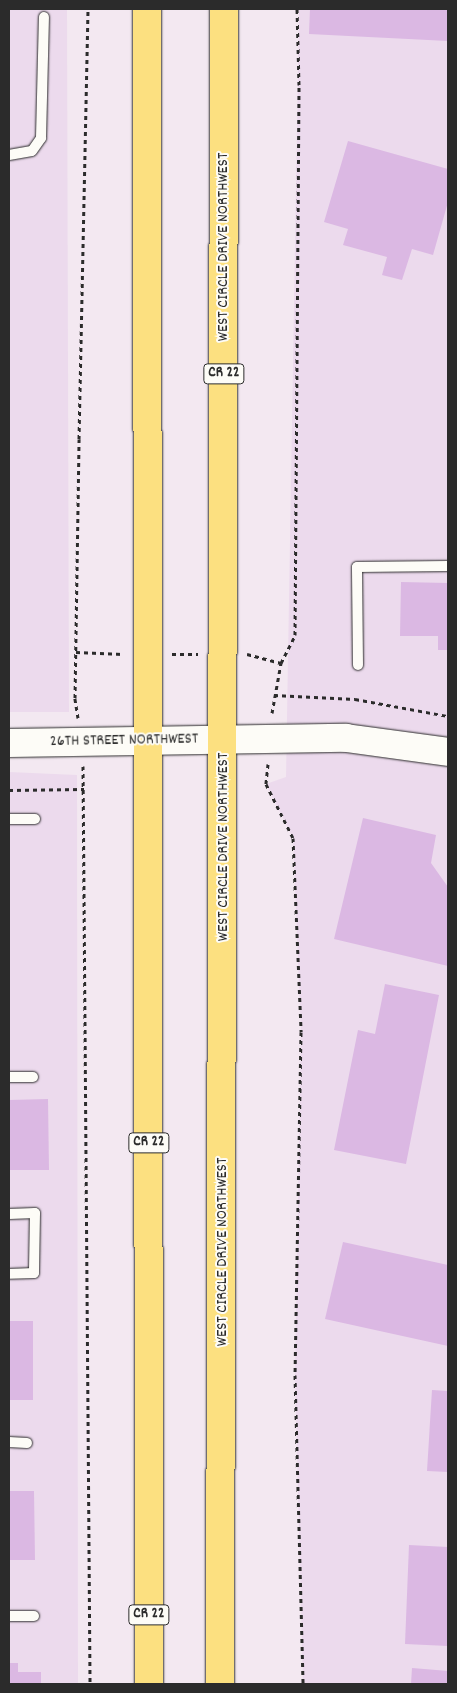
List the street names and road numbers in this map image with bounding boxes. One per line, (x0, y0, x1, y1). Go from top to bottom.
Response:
street label: WEST CIRCLE DRIVE NORTHWEST (214, 153, 234, 341)
road number: CR 22 (203, 362, 245, 386)
street label: 26TH STREET NORTHWEST (50, 730, 198, 752)
street label: WEST CIRCLE DRIVE NORTHWEST (214, 753, 234, 941)
road number: CR 22 (128, 1130, 170, 1156)
street label: WEST CIRCLE DRIVE NORTHWEST (213, 1158, 233, 1346)
road number: CR 22 (128, 1602, 170, 1628)

